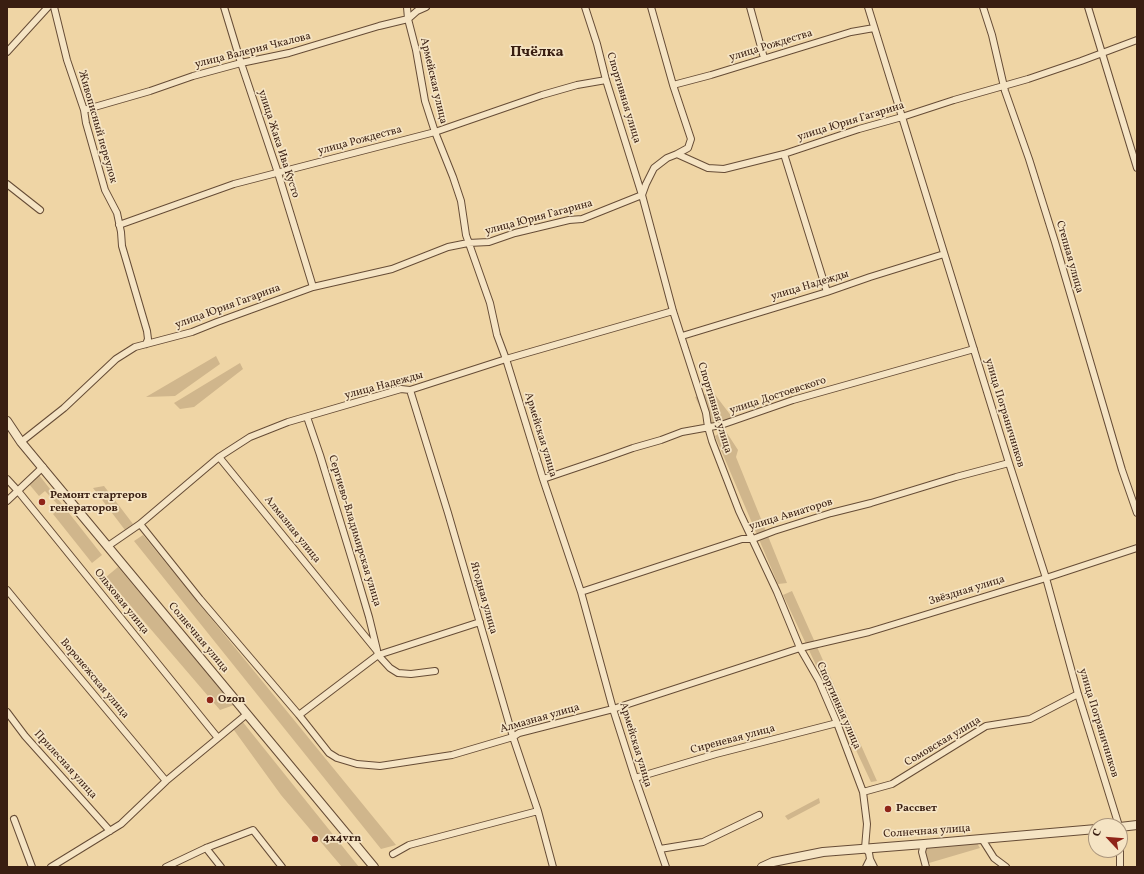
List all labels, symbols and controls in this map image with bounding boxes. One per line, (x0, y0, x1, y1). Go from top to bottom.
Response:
street label: улица Рождества (728, 27, 814, 65)
street label: улица Валерия Чкалова (194, 30, 312, 72)
street label: Армейская улица (417, 37, 449, 125)
district label: Пчёлка (510, 44, 564, 62)
street label: Спортивная улица (603, 51, 643, 145)
street label: Живописный переулок (75, 69, 119, 185)
street label: улица Жака Ива Кусто (254, 88, 302, 200)
street label: улица Юрия Гагарина (796, 99, 906, 145)
street label: улица Рождества (317, 123, 403, 159)
street label: улица Юрия Гагарина (484, 197, 594, 239)
street label: Степная улица (1052, 219, 1086, 295)
street label: улица Надежды (769, 268, 851, 304)
street label: улица Юрия Гагарина (174, 282, 282, 332)
street label: улица Пограничников (981, 357, 1027, 469)
street label: Спортивная улица (694, 361, 734, 455)
street label: улица Надежды (343, 369, 425, 403)
street label: улица Достоевского (728, 374, 828, 418)
street label: Армейская улица (521, 391, 559, 479)
street label: Сергиево-Владимирская улица (325, 454, 383, 608)
place label: Ремонт стартеров генераторов (50, 489, 147, 515)
street label: Алмазная улица (261, 494, 323, 566)
street label: улица Авиаторов (748, 496, 834, 534)
marker: Ремонт стартеров генераторов (37, 497, 47, 507)
street label: Ягодная улица (466, 560, 500, 636)
street label: Ольховая улица (91, 567, 151, 637)
street label: Звёздная улица (927, 573, 1007, 609)
street label: Солнечная улица (165, 600, 231, 676)
street label: Воронежская улица (57, 636, 131, 722)
street label: Спортивная улица (813, 660, 863, 752)
street label: улица Пограничников (1075, 667, 1121, 779)
place label: Ozon (218, 693, 245, 707)
marker: Ozon (205, 695, 215, 705)
street label: Алмазная улица (499, 701, 581, 737)
street label: Армейская улица (616, 701, 654, 789)
street label: Сомовская улица (902, 714, 984, 770)
street label: Сиреневая улица (689, 722, 777, 758)
street label: Прилесная улица (31, 728, 99, 802)
place label: Рассвет (896, 802, 937, 816)
marker: Рассвет (883, 804, 893, 814)
north arrow (1088, 818, 1128, 858)
street label: Солнечная улица (883, 822, 971, 842)
text: С (1089, 826, 1106, 839)
place label: 4x4vrn (323, 832, 361, 846)
marker: 4x4vrn (310, 834, 320, 844)

